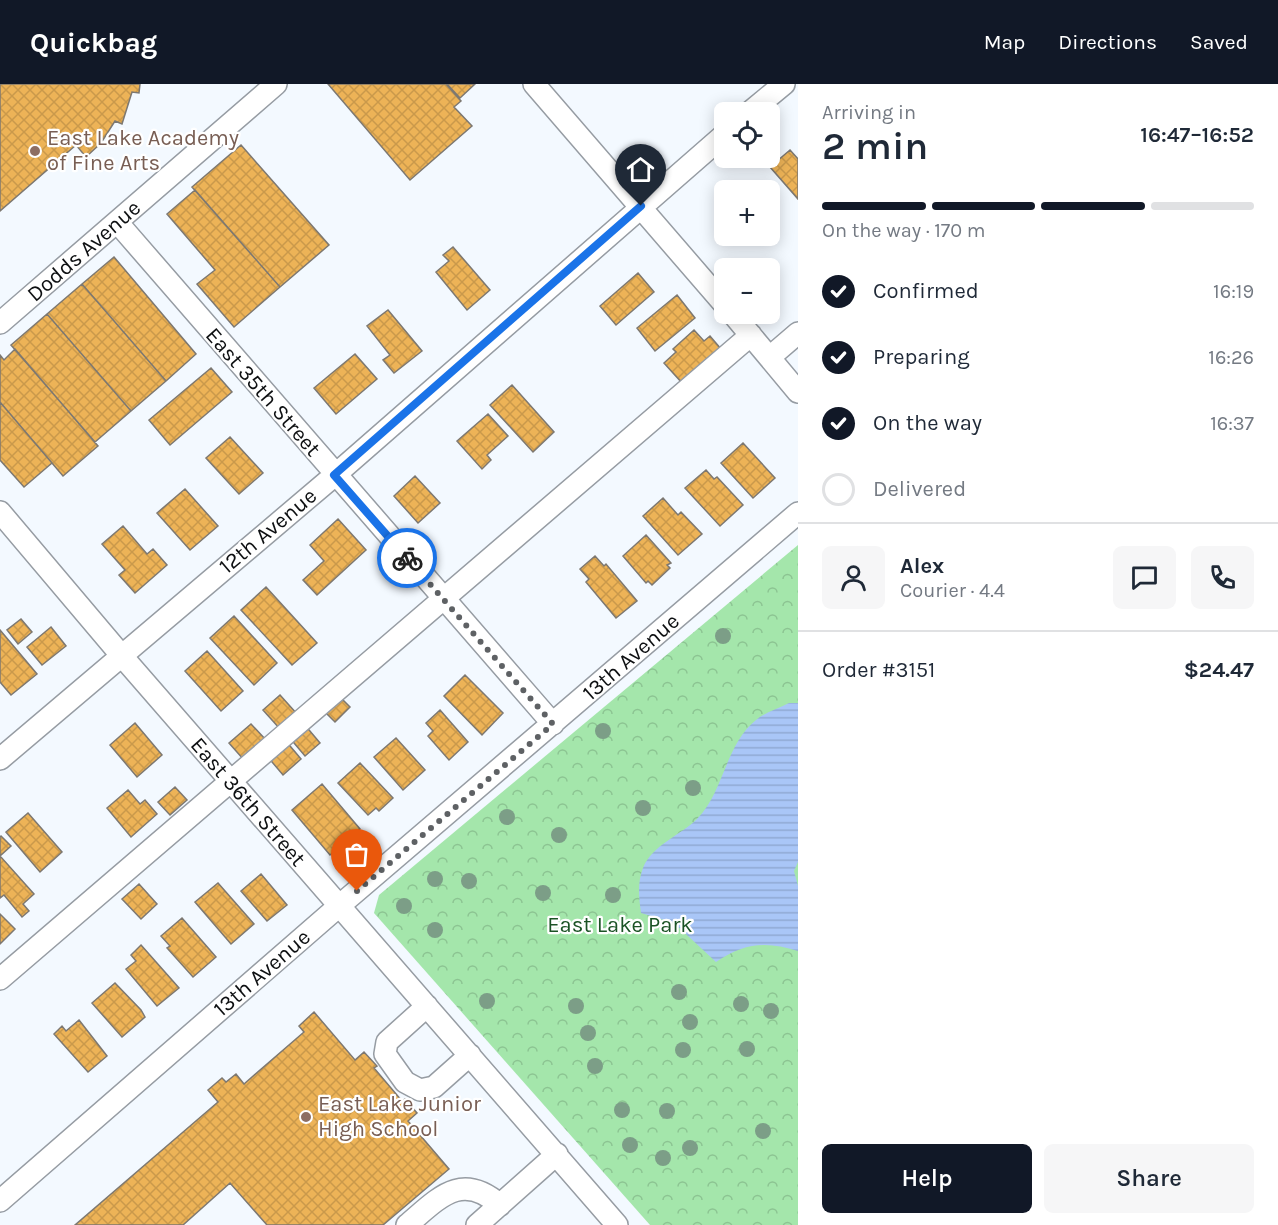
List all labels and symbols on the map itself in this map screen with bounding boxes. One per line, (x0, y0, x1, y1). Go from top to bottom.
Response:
place label: East Lake Academy of Fine Arts (47, 125, 239, 176)
marker: East Lake Academy of Fine Arts (28, 144, 42, 158)
pin (615, 144, 666, 206)
street label: Dodds Avenue (22, 195, 146, 307)
street label: East 35th Street (200, 322, 326, 462)
street label: 12th Avenue (214, 483, 322, 579)
courier (377, 528, 437, 588)
street label: 13th Avenue (577, 608, 685, 706)
street label: East 36th Street (185, 732, 311, 872)
pin (331, 829, 382, 891)
park label: East Lake Park (547, 912, 693, 938)
street label: 13th Avenue (208, 924, 316, 1022)
place label: East Lake Junior High School (318, 1091, 481, 1142)
marker: East Lake Junior High School (299, 1110, 313, 1124)

